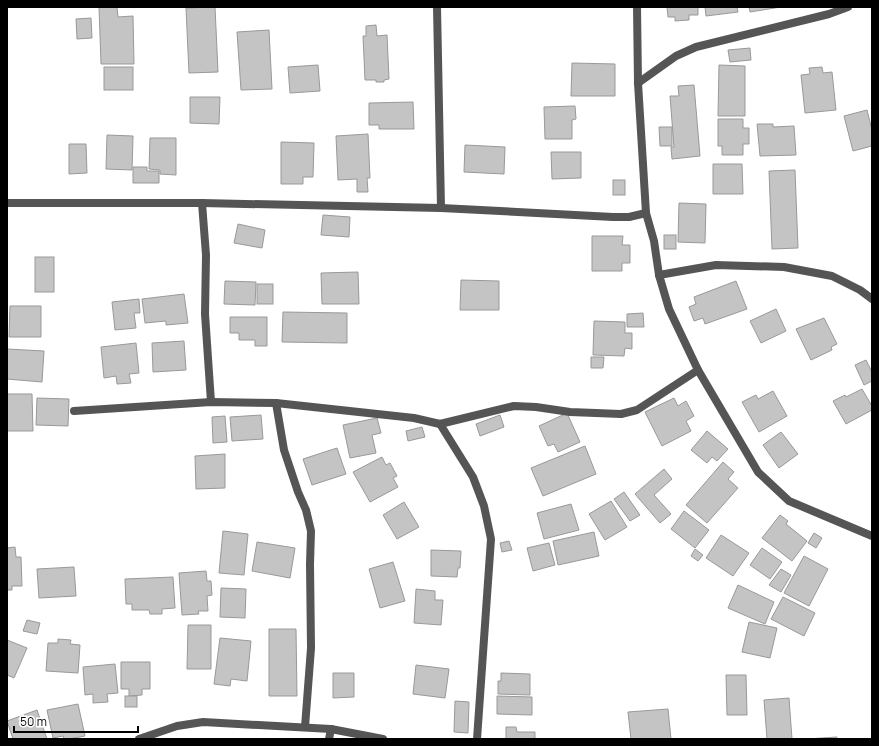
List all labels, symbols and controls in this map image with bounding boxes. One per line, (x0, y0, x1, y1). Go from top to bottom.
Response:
scale bar (14, 708, 138, 734)
text: 50 m (20, 713, 47, 730)

